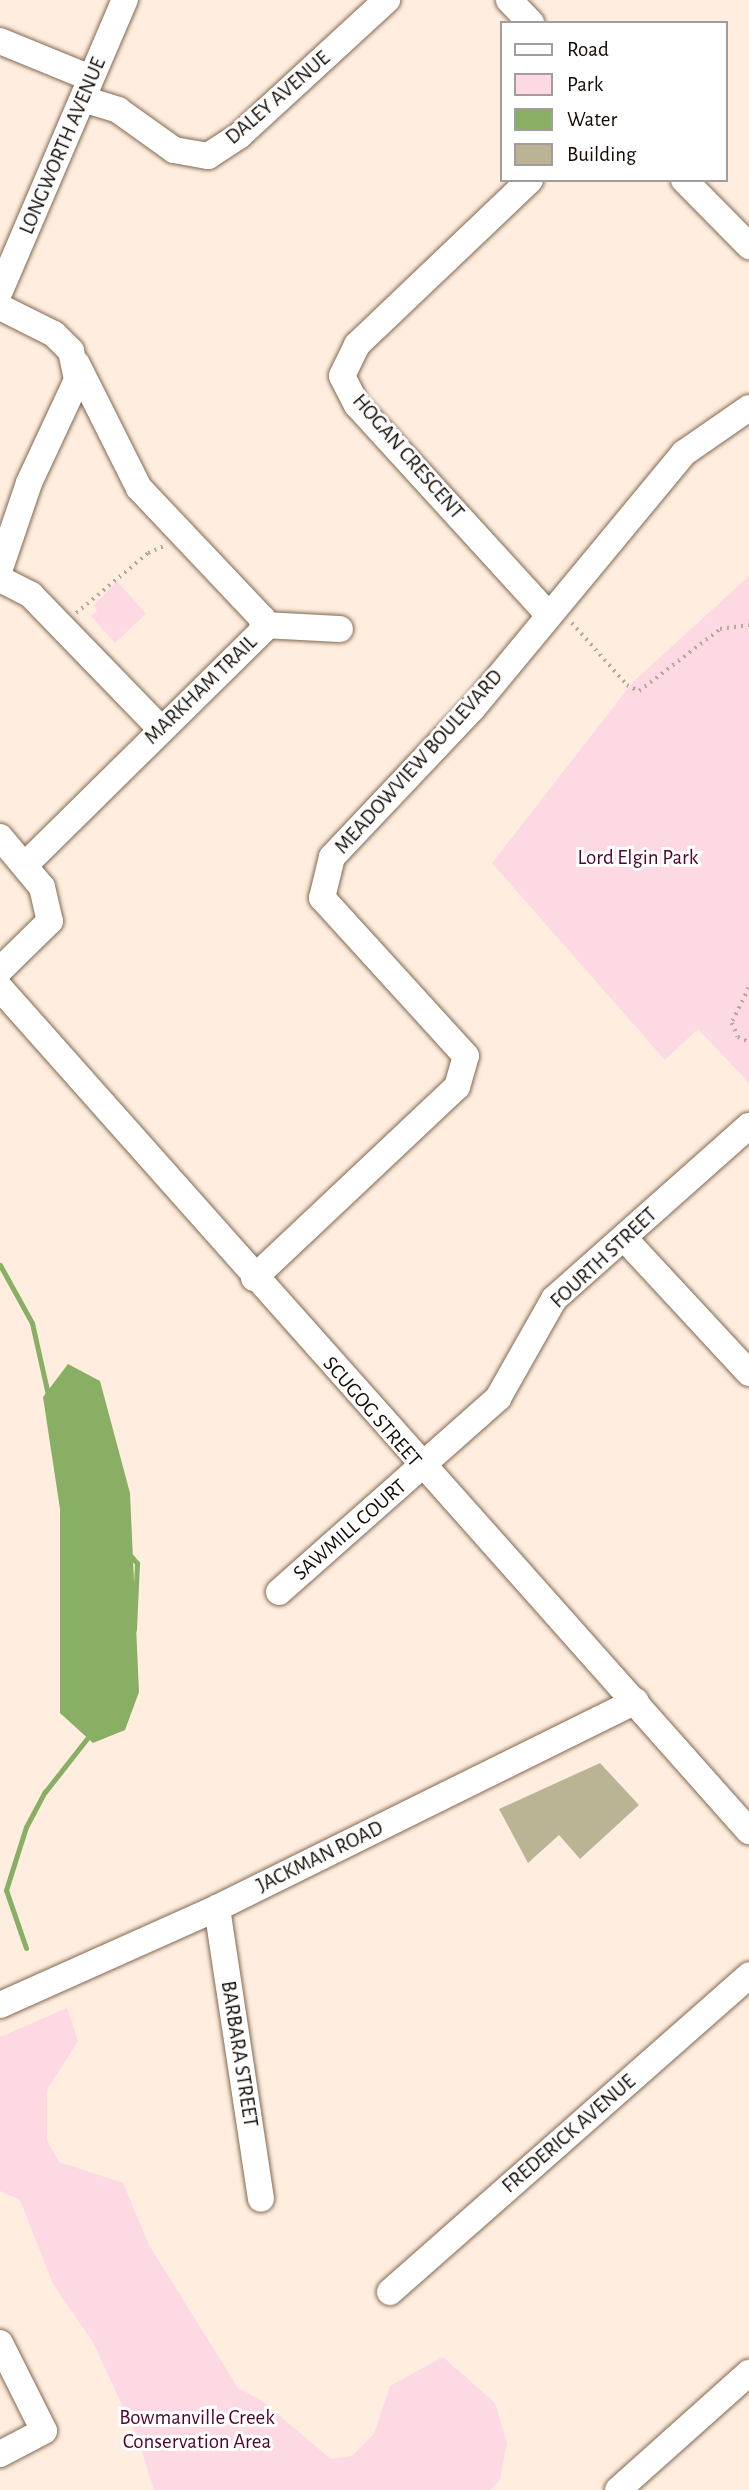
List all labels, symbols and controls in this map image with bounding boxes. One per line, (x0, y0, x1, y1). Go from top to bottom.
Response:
legend (500, 21, 728, 182)
text: Road (567, 39, 609, 60)
street label: DALEY AVENUE (221, 46, 335, 150)
street label: LONGWORTH AVENUE (14, 54, 112, 238)
text: Park (567, 74, 603, 95)
text: Water (567, 109, 617, 130)
text: Building (567, 144, 636, 165)
street label: HOGAN CRESCENT (347, 389, 469, 525)
street label: MARKHAM TRAIL (139, 630, 263, 750)
street label: MEADOWVIEW BOULEVARD (330, 665, 508, 859)
park label: Lord Elgin Park (578, 845, 698, 871)
street label: FOURTH STREET (545, 1202, 663, 1314)
street label: SCUGOG STREET (317, 1352, 427, 1472)
street label: SAWMILL COURT (288, 1474, 412, 1586)
street label: JACKMAN ROAD (253, 1816, 387, 1898)
street label: BARBARA STREET (215, 1979, 263, 2129)
street label: FREDERICK AVENUE (497, 2069, 641, 2199)
park label: Bowmanville Creek Conservation Area (119, 2405, 275, 2455)

